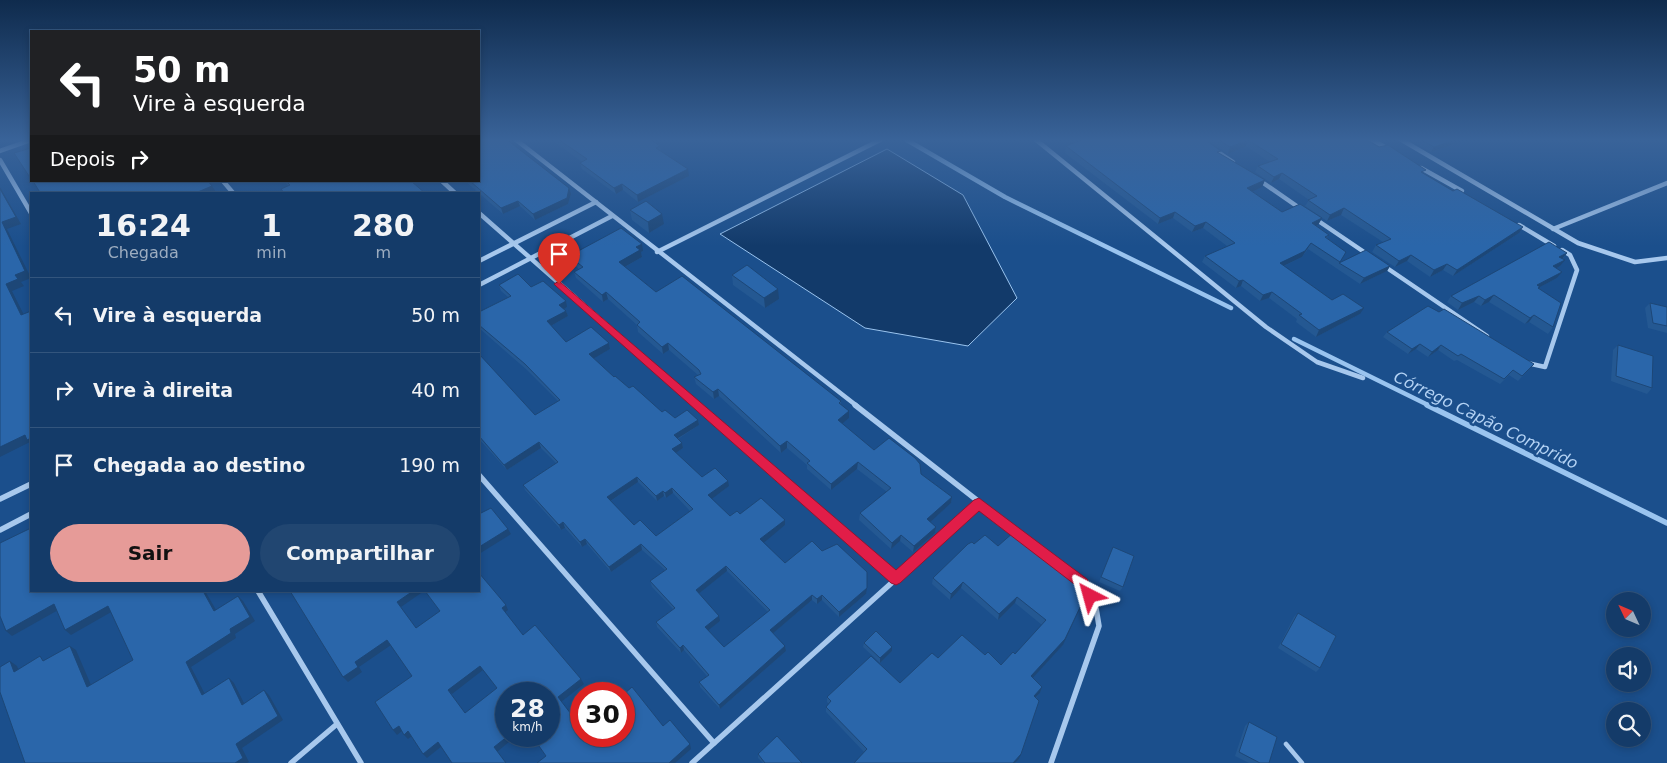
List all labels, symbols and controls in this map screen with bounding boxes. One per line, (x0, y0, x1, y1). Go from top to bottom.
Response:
icon: left (50, 50, 115, 115)
text: 50 m (133, 50, 230, 90)
text: Vire à esquerda (133, 91, 306, 116)
icon: right (125, 145, 153, 173)
text: Depois (50, 148, 115, 170)
text: 16:24 (95, 208, 191, 243)
text: 1 (261, 208, 282, 243)
text: 280 (352, 208, 415, 243)
pin (538, 233, 580, 284)
icon: arrive (545, 240, 573, 268)
text: Chegada (108, 243, 179, 262)
text: min (256, 243, 287, 262)
text: m (375, 243, 391, 262)
icon: left (50, 301, 78, 329)
text: Vire à esquerda (93, 304, 262, 326)
text: 50 m (411, 304, 460, 326)
water label: Córrego Capão Comprido (1391, 367, 1581, 473)
icon: right (50, 376, 78, 404)
text: Vire à direita (93, 379, 233, 401)
text: 40 m (411, 379, 460, 401)
icon: arrive (50, 451, 78, 479)
text: Chegada ao destino (93, 454, 305, 476)
text: 190 m (399, 454, 460, 476)
button: Sair (50, 524, 250, 582)
button: Compartilhar (260, 524, 460, 582)
position arrow (1063, 569, 1115, 621)
north arrow (1606, 592, 1651, 638)
map controls (1606, 592, 1651, 747)
button: sound (1606, 647, 1651, 692)
speed limit sign: 30 (570, 682, 635, 747)
text: 28 (510, 694, 545, 723)
button: search (1606, 702, 1651, 747)
text: km/h (512, 720, 543, 734)

